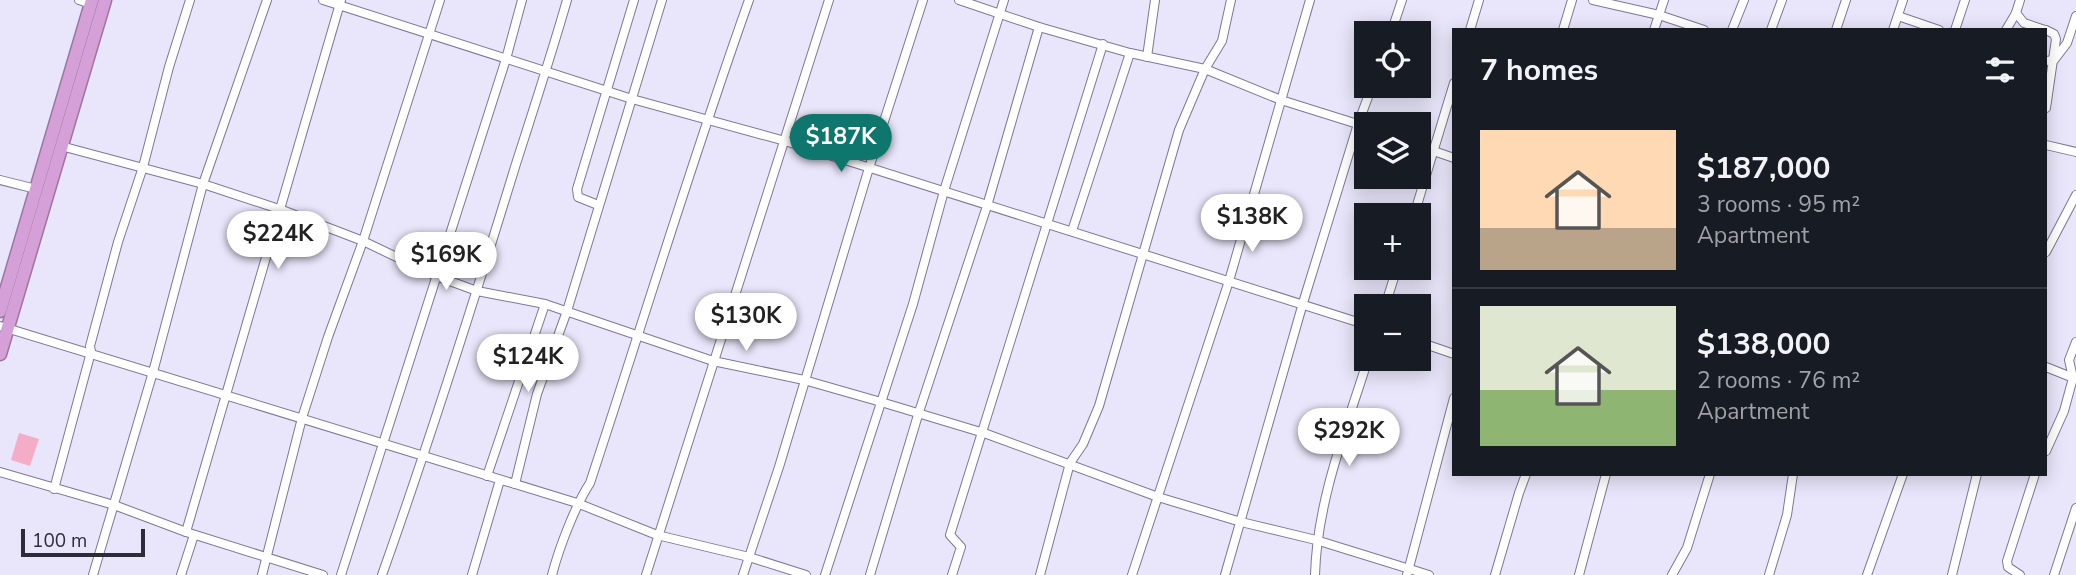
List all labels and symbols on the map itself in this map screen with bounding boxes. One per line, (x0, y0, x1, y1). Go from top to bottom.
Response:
pin: $187K (792, 114, 890, 174)
pin: $138K (1203, 194, 1301, 254)
pin: $224K (229, 212, 327, 271)
pin: $169K (397, 232, 495, 292)
pin: $130K (697, 294, 795, 353)
pin: $124K (479, 334, 577, 394)
pin: $292K (1300, 408, 1398, 468)
scale bar (21, 526, 145, 558)

